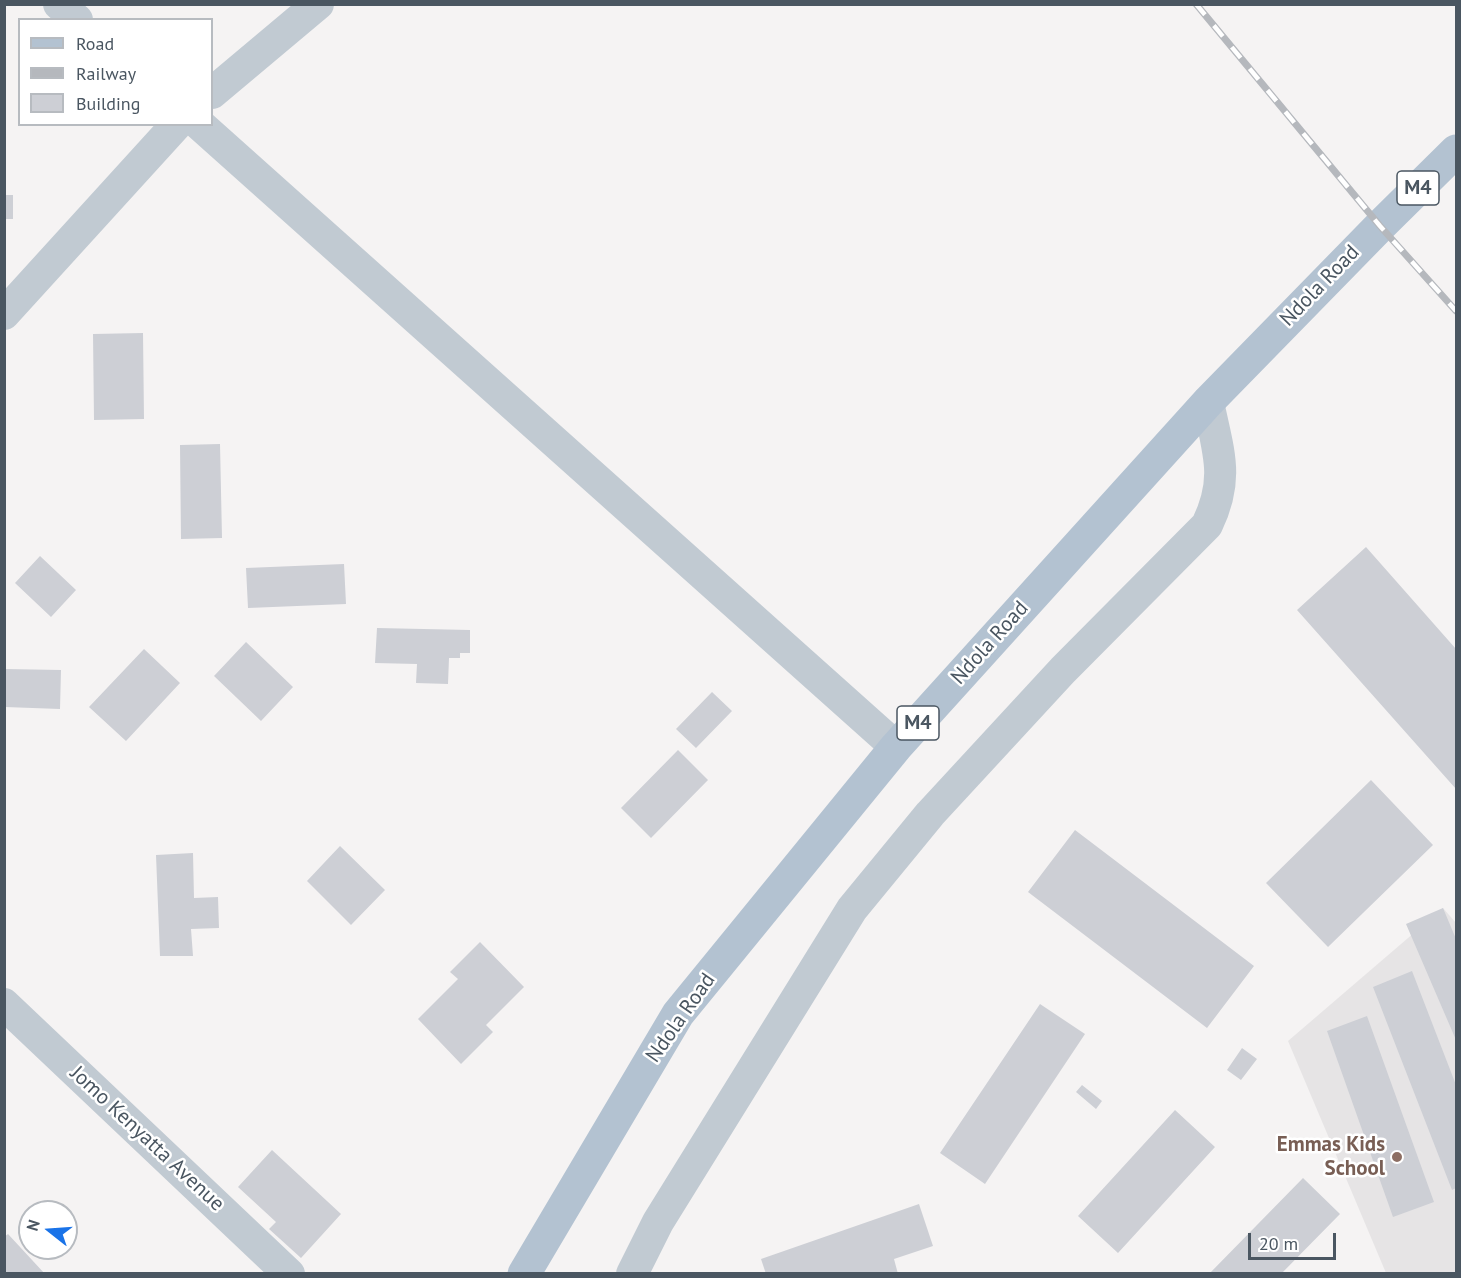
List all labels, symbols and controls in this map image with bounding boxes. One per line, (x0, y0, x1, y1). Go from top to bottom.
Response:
legend (18, 18, 213, 126)
text: Road (76, 32, 114, 55)
text: Railway (76, 62, 136, 85)
text: Building (76, 92, 140, 115)
road number: M4 (1397, 171, 1439, 205)
street label: Ndola Road (1275, 240, 1365, 332)
street label: Ndola Road (946, 596, 1034, 690)
road number: M4 (897, 706, 939, 740)
street label: Ndola Road (641, 968, 721, 1068)
street label: Jomo Kenyatta Avenue (65, 1061, 229, 1217)
place label: Emmas Kids School (1277, 1132, 1385, 1182)
marker: Emmas Kids School (1390, 1150, 1404, 1164)
north arrow (18, 1200, 78, 1260)
text: N (22, 1217, 44, 1233)
scale bar (1251, 1221, 1340, 1259)
text: 20 m (1259, 1232, 1298, 1255)

